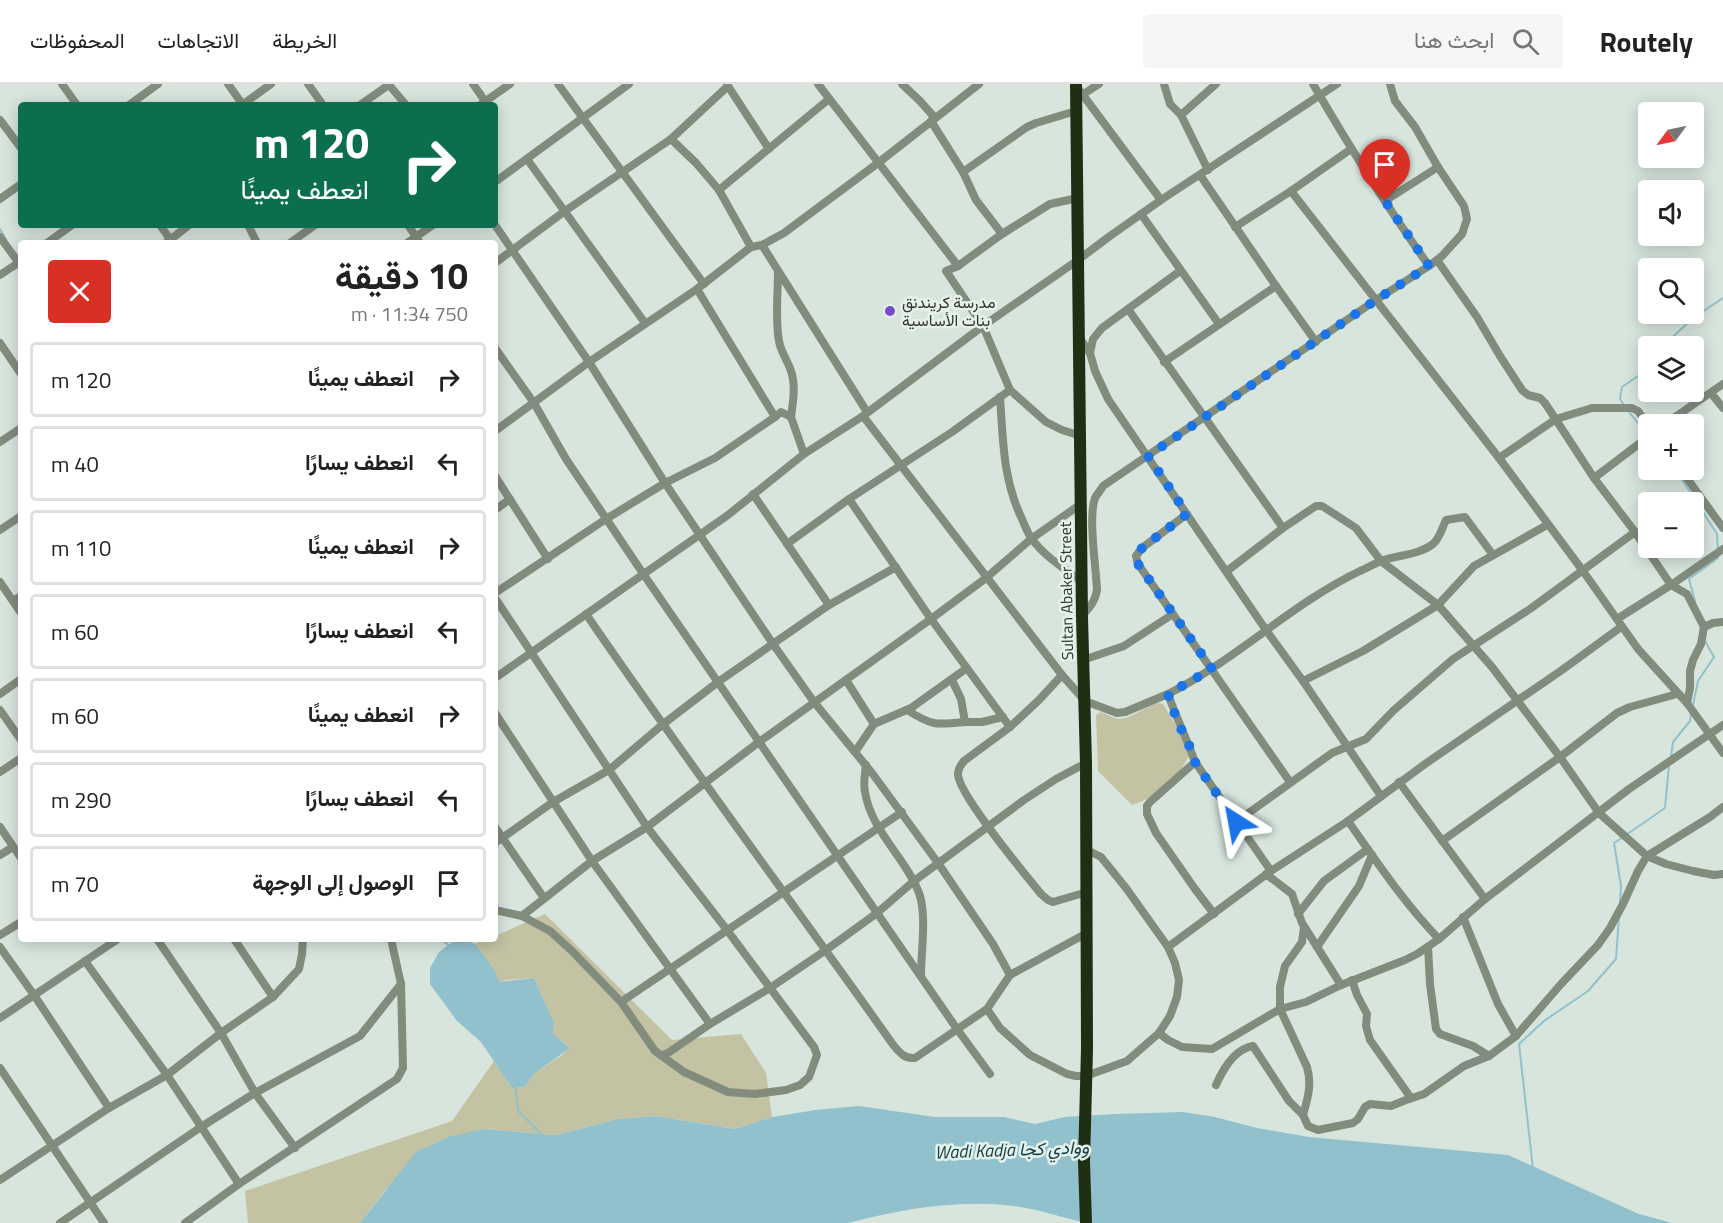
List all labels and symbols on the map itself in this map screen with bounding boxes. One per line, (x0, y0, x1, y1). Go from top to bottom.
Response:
north arrow (1638, 102, 1704, 168)
pin (1359, 139, 1410, 201)
place label: مدرسة كريندنق بنات الأساسية (902, 290, 995, 332)
marker: مدرسة كريندنق بنات الأساسية (883, 304, 897, 318)
street label: Sultan Abaker Street (1053, 521, 1079, 660)
position arrow (1204, 790, 1268, 854)
water label: Wadi Kadja ووادي كجا (934, 1133, 1090, 1168)

